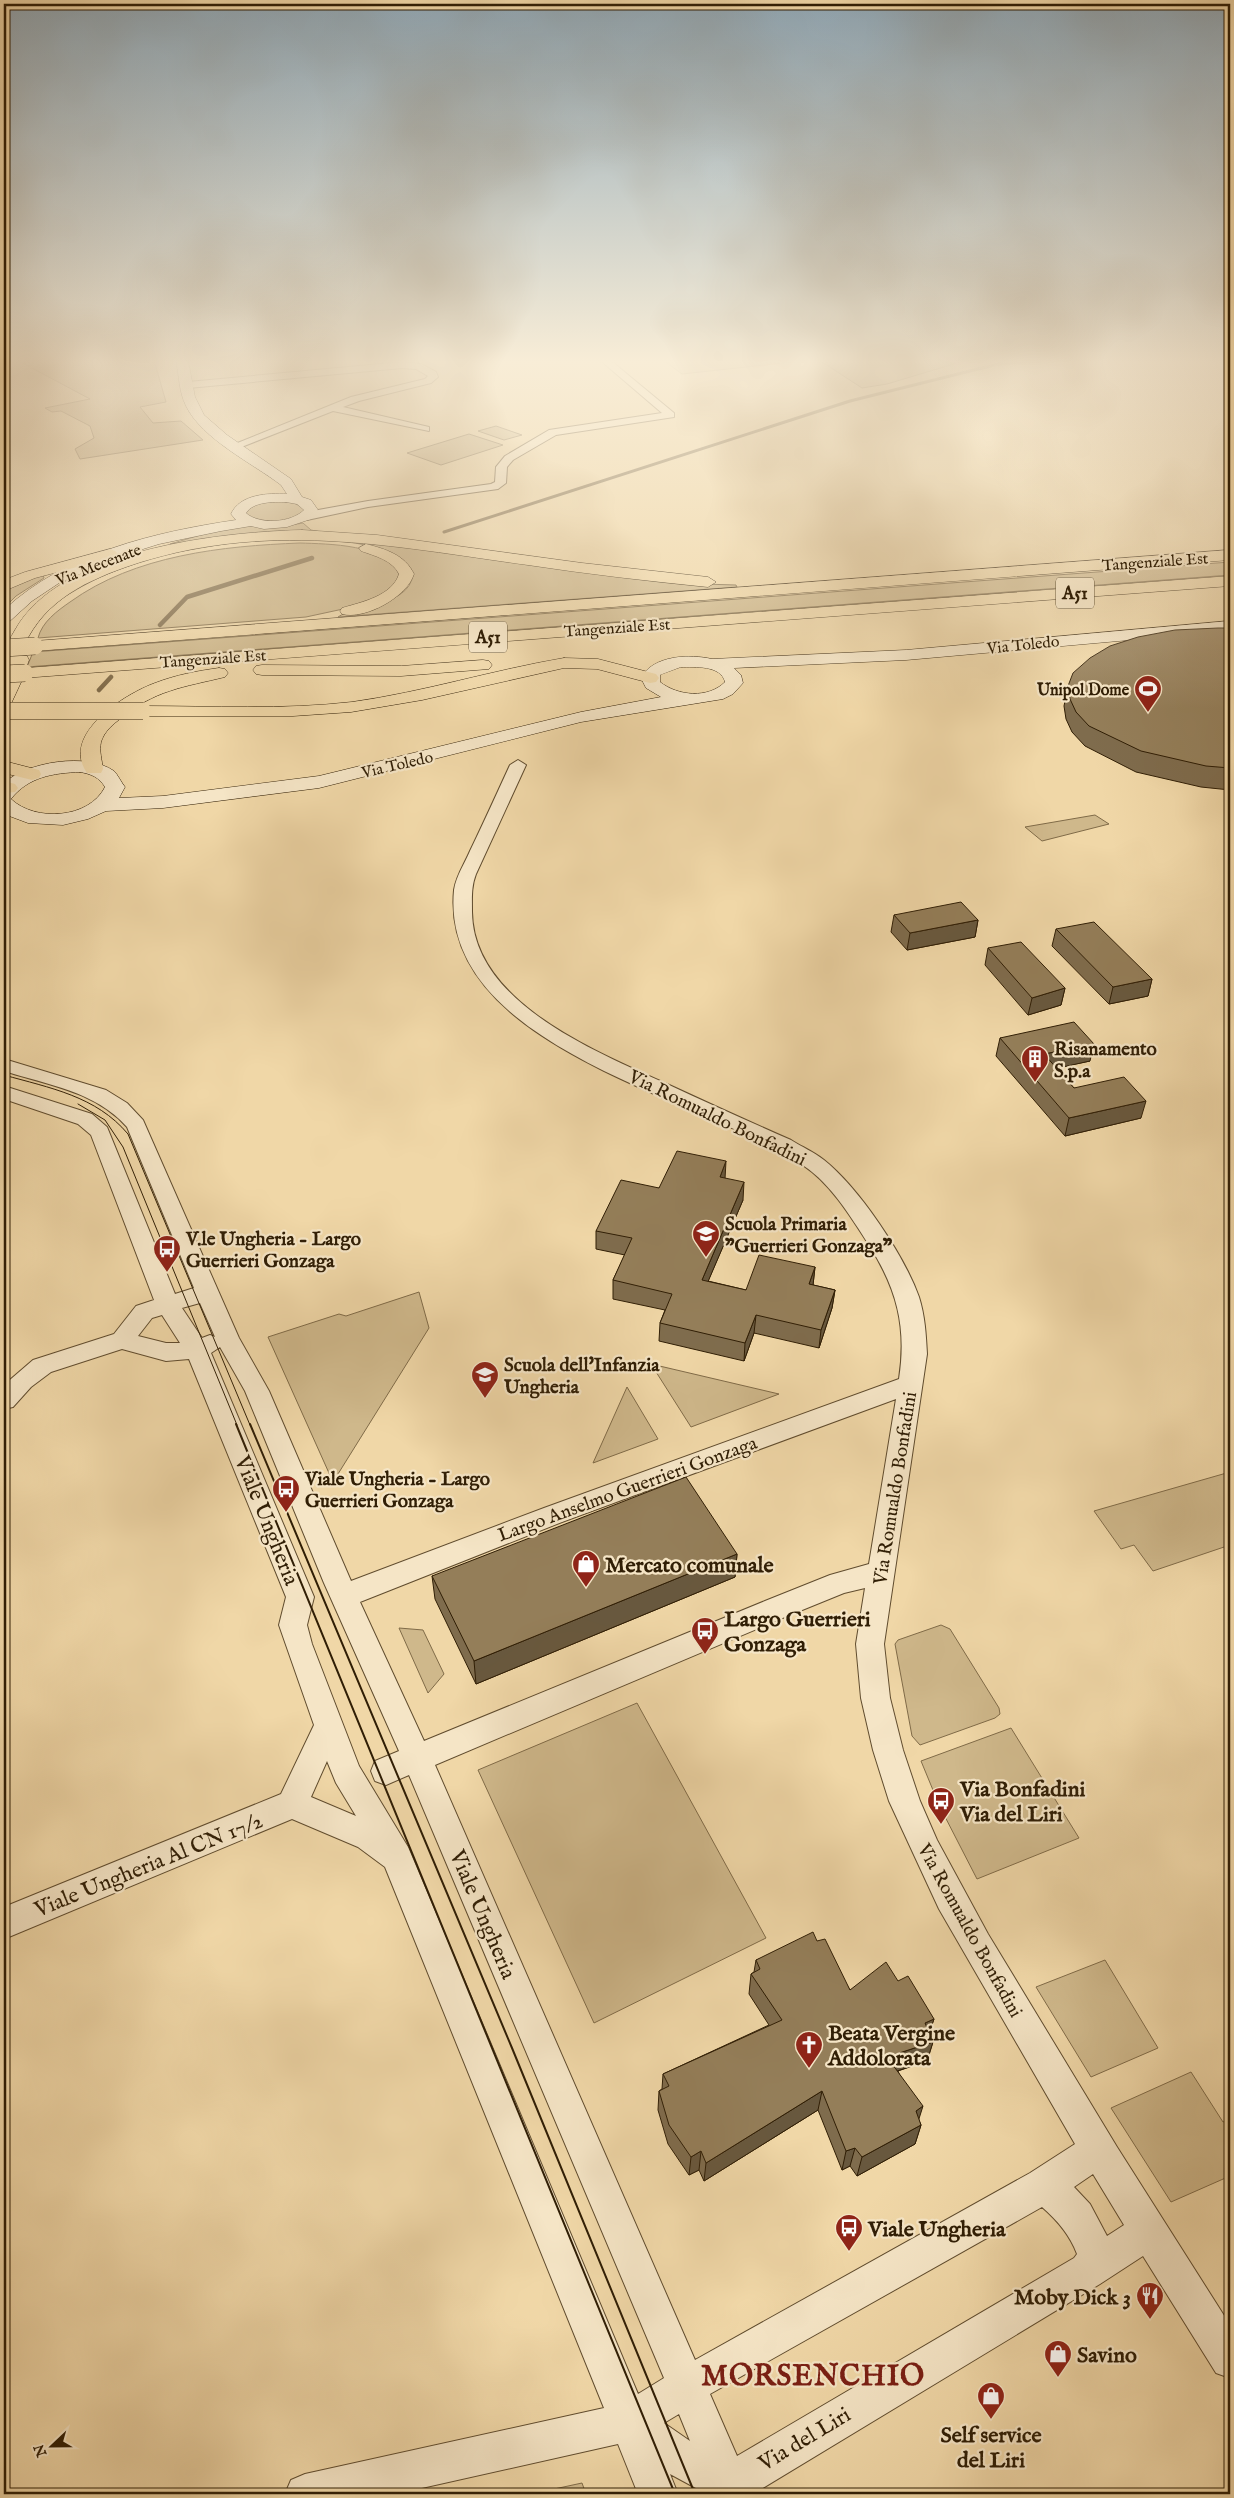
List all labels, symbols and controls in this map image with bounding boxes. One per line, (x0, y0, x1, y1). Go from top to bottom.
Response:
street label: Via Mecenate (52, 540, 144, 592)
street label: Tangenziale Est (1101, 549, 1209, 577)
road number: A51 (1056, 578, 1094, 608)
street label: Tangenziale Est (563, 615, 671, 643)
road number: A51 (469, 622, 507, 652)
street label: Via Toledo (985, 632, 1061, 660)
street label: Tangenziale Est (159, 646, 267, 674)
sports icon: Unipol Dome (1133, 674, 1163, 713)
place label: Unipol Dome (1036, 681, 1130, 701)
street label: Via Toledo (359, 748, 435, 784)
place label: Risanamento S.p.a (1054, 1038, 1157, 1084)
building icon: Risanamento S.p.a (1020, 1044, 1050, 1083)
street label: Via Romualdo Bonfadini (623, 1065, 810, 1172)
place label: Scuola Primaria "Guerrieri Gonzaga" (725, 1213, 893, 1259)
school or university icon: Scuola Primaria "Guerrieri Gonzaga" (691, 1219, 721, 1258)
place label: V.le Ungheria - Largo Guerrieri Gonzaga (185, 1228, 361, 1274)
bus stop icon: V.le Ungheria - Largo Guerrieri Gonzaga (152, 1234, 182, 1273)
place label: Scuola dell'Infanzia Ungheria (503, 1354, 660, 1400)
school or university icon: Scuola dell'Infanzia Ungheria (470, 1360, 500, 1399)
street label: Via Romualdo Bonfadini (869, 1390, 923, 1588)
street label: Largo Anselmo Guerrieri Gonzaga (495, 1431, 761, 1548)
street label: Viale Ungheria (227, 1451, 305, 1590)
place label: Viale Ungheria - Largo Guerrieri Gonzaga (304, 1468, 490, 1514)
bus stop icon: Viale Ungheria - Largo Guerrieri Gonzaga (271, 1474, 301, 1513)
shop icon: Mercato comunale (571, 1549, 601, 1588)
place label: Mercato comunale (605, 1552, 774, 1580)
place label: Largo Guerrieri Gonzaga (724, 1606, 871, 1659)
bus stop icon: Largo Guerrieri Gonzaga (690, 1616, 720, 1655)
place label: Via Bonfadini Via del Liri (959, 1776, 1085, 1829)
bus stop icon: Via Bonfadini Via del Liri (926, 1786, 956, 1825)
street label: Viale Ungheria Al CN 17/2 (30, 1807, 267, 1925)
street label: Via Romualdo Bonfadini (911, 1839, 1027, 2022)
street label: Viale Ungheria (442, 1845, 522, 1984)
place label: Beata Vergine Addolorata (827, 2020, 955, 2073)
church icon: Beata Vergine Addolorata (794, 2030, 824, 2069)
bus stop icon: Viale Ungheria (834, 2213, 864, 2252)
place label: Viale Ungheria (867, 2216, 1006, 2244)
restaurant icon: Moby Dick 3 (1135, 2281, 1165, 2320)
place label: Moby Dick 3 (1014, 2284, 1131, 2312)
shop icon: Savino (1043, 2339, 1073, 2378)
place label: Savino (1077, 2342, 1137, 2370)
district label: MORSENCHIO (701, 2359, 925, 2396)
shop icon: Self service del Liri (976, 2381, 1006, 2420)
street label: Via del Liri (753, 2401, 856, 2479)
north arrow (28, 2420, 78, 2470)
place label: Self service del Liri (940, 2422, 1042, 2475)
text: N (30, 2442, 52, 2460)

